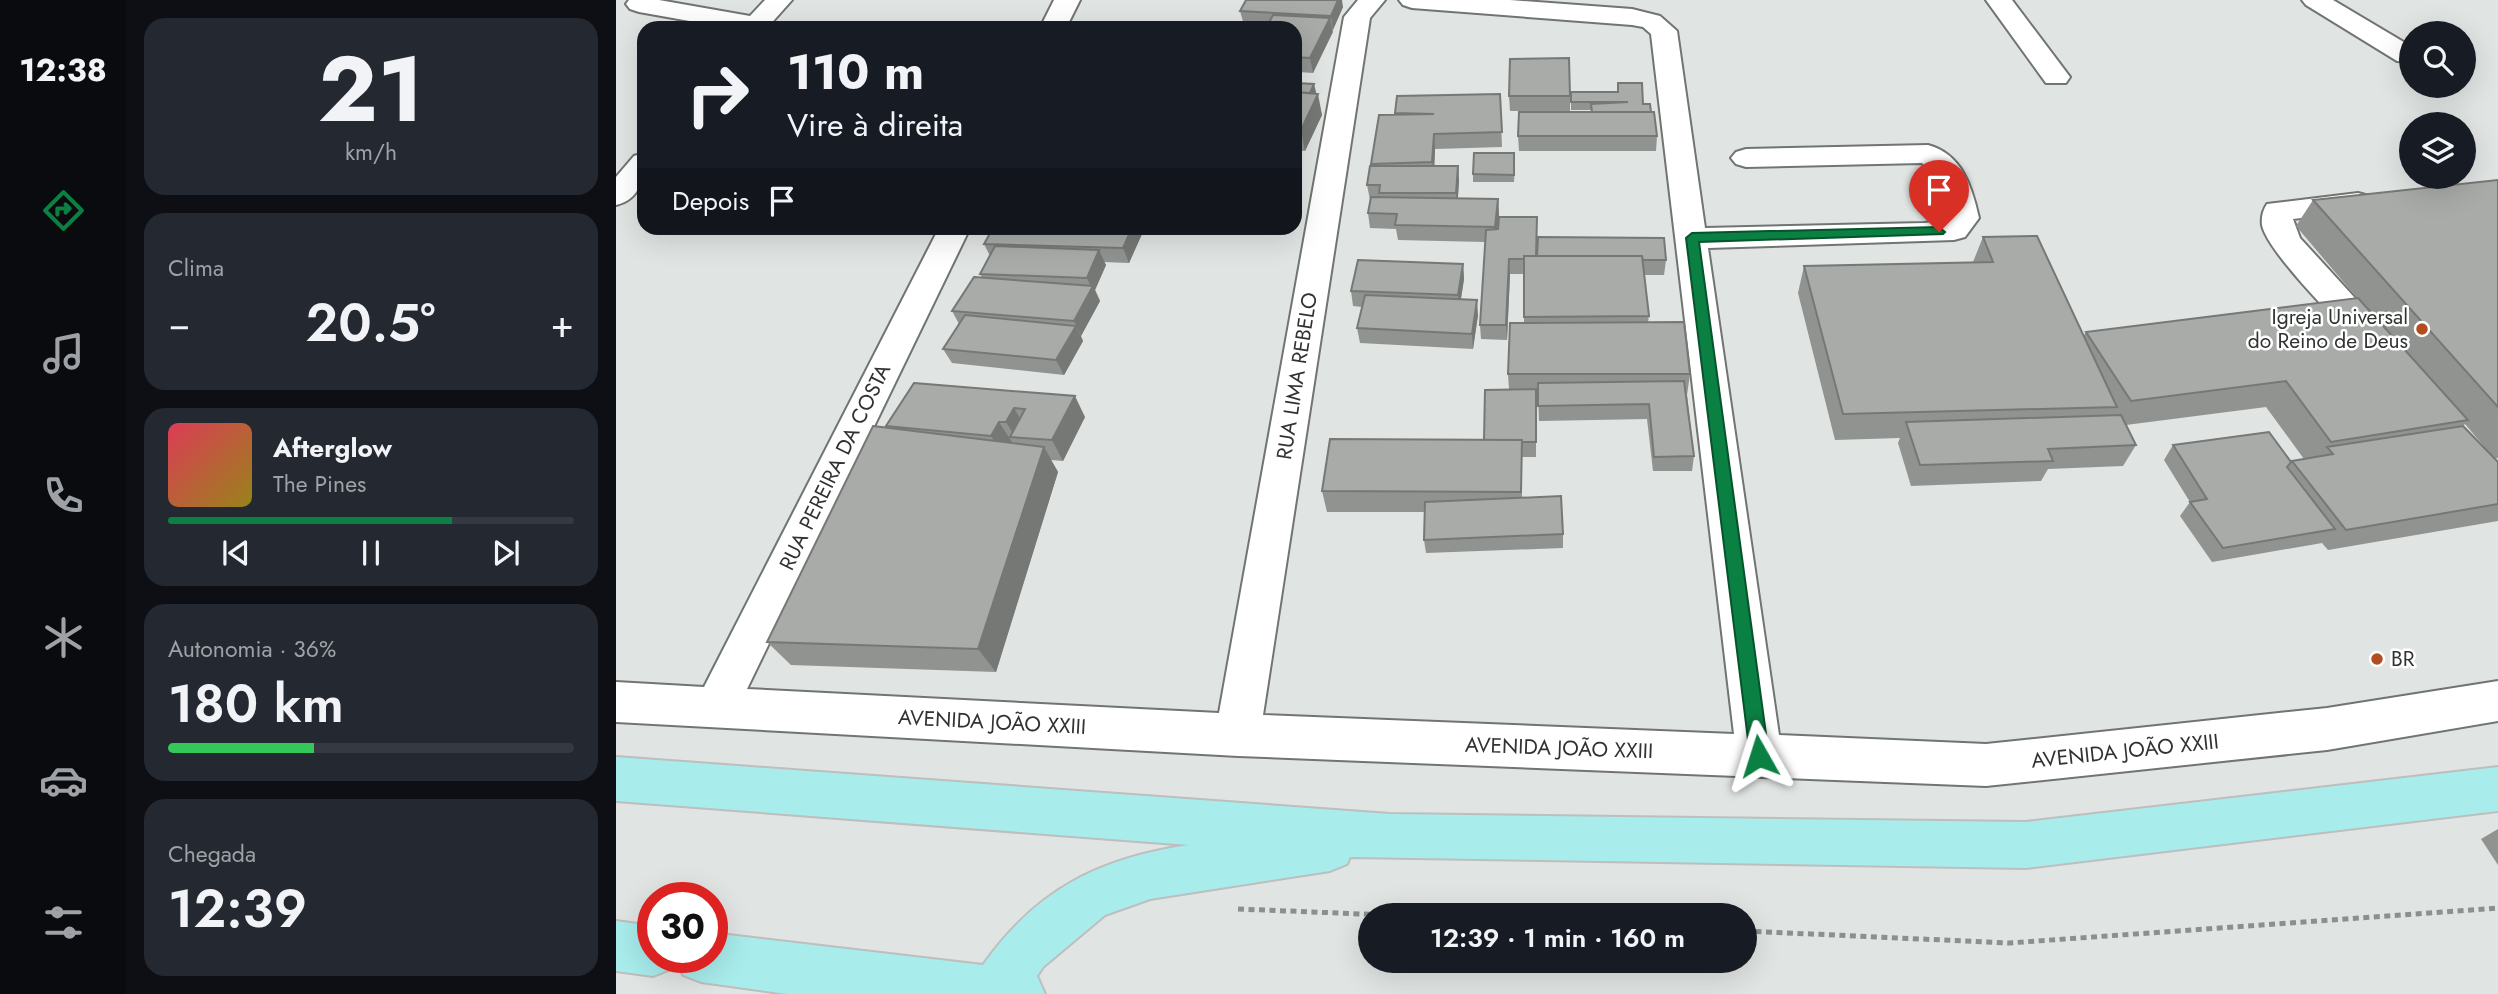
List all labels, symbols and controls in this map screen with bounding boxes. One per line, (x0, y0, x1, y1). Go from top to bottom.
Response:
map controls (2399, 21, 2476, 189)
button: search (2399, 21, 2476, 98)
text: 21 (318, 24, 424, 155)
text: 110 m (787, 37, 924, 107)
text: 12:38 (19, 47, 107, 93)
icon: right (672, 49, 763, 140)
text: Vire à direita (787, 102, 963, 148)
button: layers (2399, 112, 2476, 189)
text: km/h (345, 135, 397, 169)
pin (1909, 160, 1969, 232)
icon: arrive (1920, 171, 1958, 209)
text: Depois (672, 182, 749, 220)
icon: arrive (763, 182, 801, 220)
icon: directions (39, 186, 88, 235)
text: Clima (168, 251, 224, 285)
text: 20.5° (306, 285, 435, 361)
street label: RUA LIMA REBELO (1269, 290, 1325, 462)
text: − (168, 296, 190, 351)
text: + (551, 296, 574, 351)
place label: Igreja Universal do Reino de Deus (2248, 302, 2408, 356)
marker: Igreja Universal do Reino de Deus (2414, 321, 2430, 337)
icon: music (39, 329, 88, 378)
street label: RUA PEREIRA DA COSTA (772, 359, 898, 575)
text: Afterglow (273, 429, 392, 467)
text: The Pines (273, 467, 366, 501)
icon: phone (39, 471, 88, 520)
icon: previous (217, 534, 255, 572)
icon: pause (352, 534, 390, 572)
icon: next (487, 534, 525, 572)
icon: climate (39, 613, 88, 662)
text: Autonomia · 36% (168, 632, 336, 666)
place label: BR (2391, 644, 2415, 674)
marker: BR (2369, 651, 2385, 667)
text: 180 km (168, 666, 344, 742)
street label: AVENIDA JOÃO XXIII (897, 702, 1087, 742)
position arrow (1722, 719, 1796, 793)
street label: AVENIDA JOÃO XXIII (2030, 726, 2220, 776)
street label: AVENIDA JOÃO XXIII (1464, 730, 1654, 766)
icon: car (39, 756, 88, 805)
text: Chegada (168, 837, 256, 871)
text: 12:39 (168, 871, 307, 947)
speed limit sign: 30 (637, 882, 728, 973)
icon: filters (39, 898, 88, 947)
text: 12:39 · 1 min · 160 m (1430, 919, 1685, 957)

